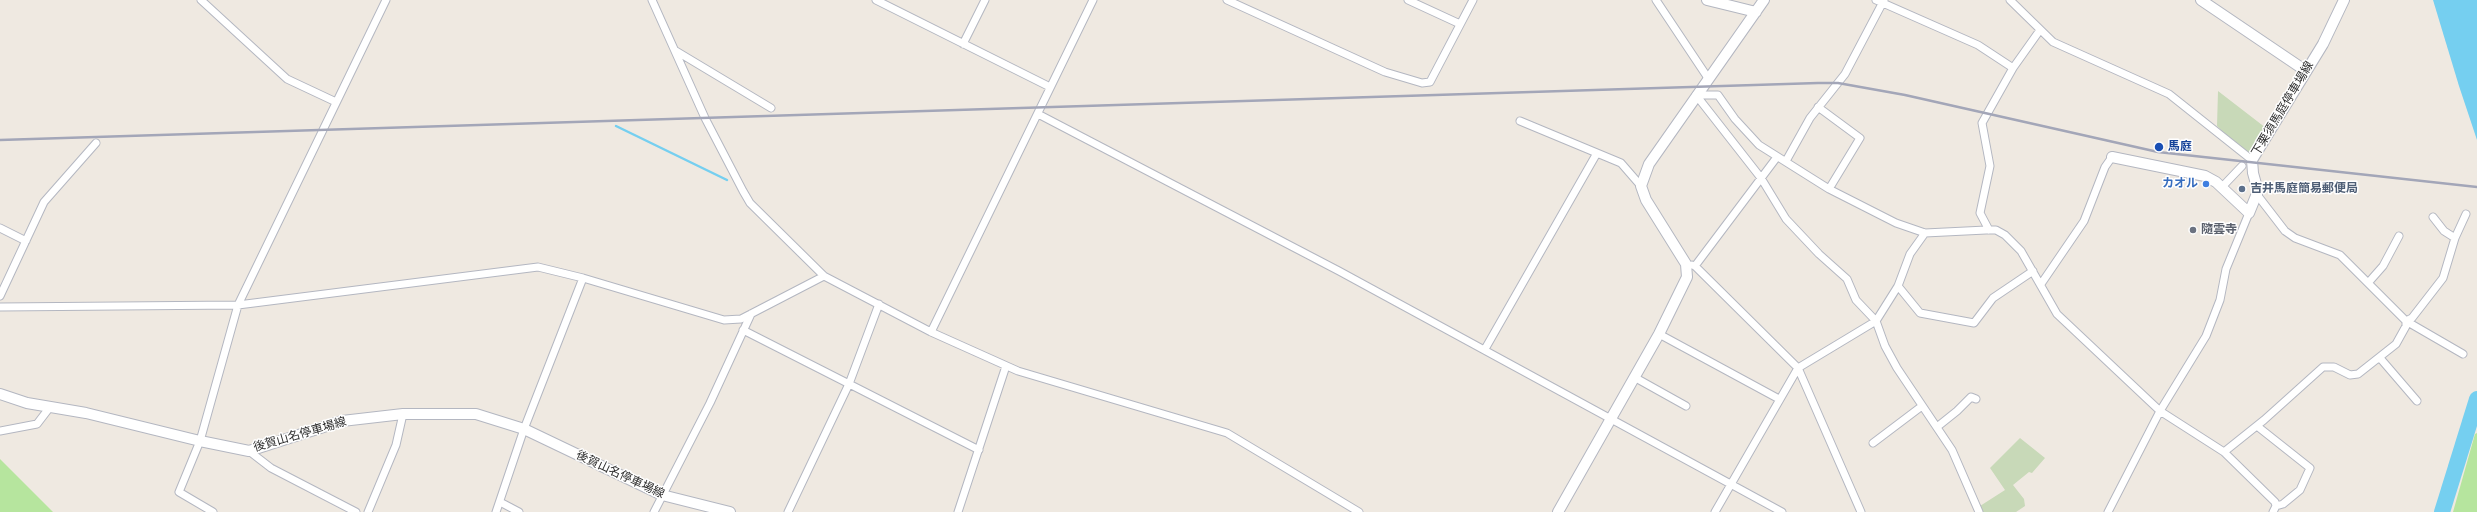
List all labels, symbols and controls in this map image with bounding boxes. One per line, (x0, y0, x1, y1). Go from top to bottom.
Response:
street label: 下栗須馬庭停車場線 (2249, 59, 2317, 159)
place label: 馬庭 (2168, 140, 2192, 154)
marker: 馬庭 (2153, 141, 2165, 153)
place label: カオル (2162, 177, 2198, 191)
marker: カオル (2201, 179, 2211, 189)
place label: 吉井馬庭簡易郵便局 (2250, 182, 2358, 196)
marker: 吉井馬庭簡易郵便局 (2237, 184, 2247, 194)
place label: 隨雲寺 (2201, 223, 2237, 237)
marker: 隨雲寺 (2188, 225, 2198, 235)
street label: 後賀山名停車場線 (252, 415, 348, 455)
street label: 後賀山名停車場線 (573, 448, 667, 502)

